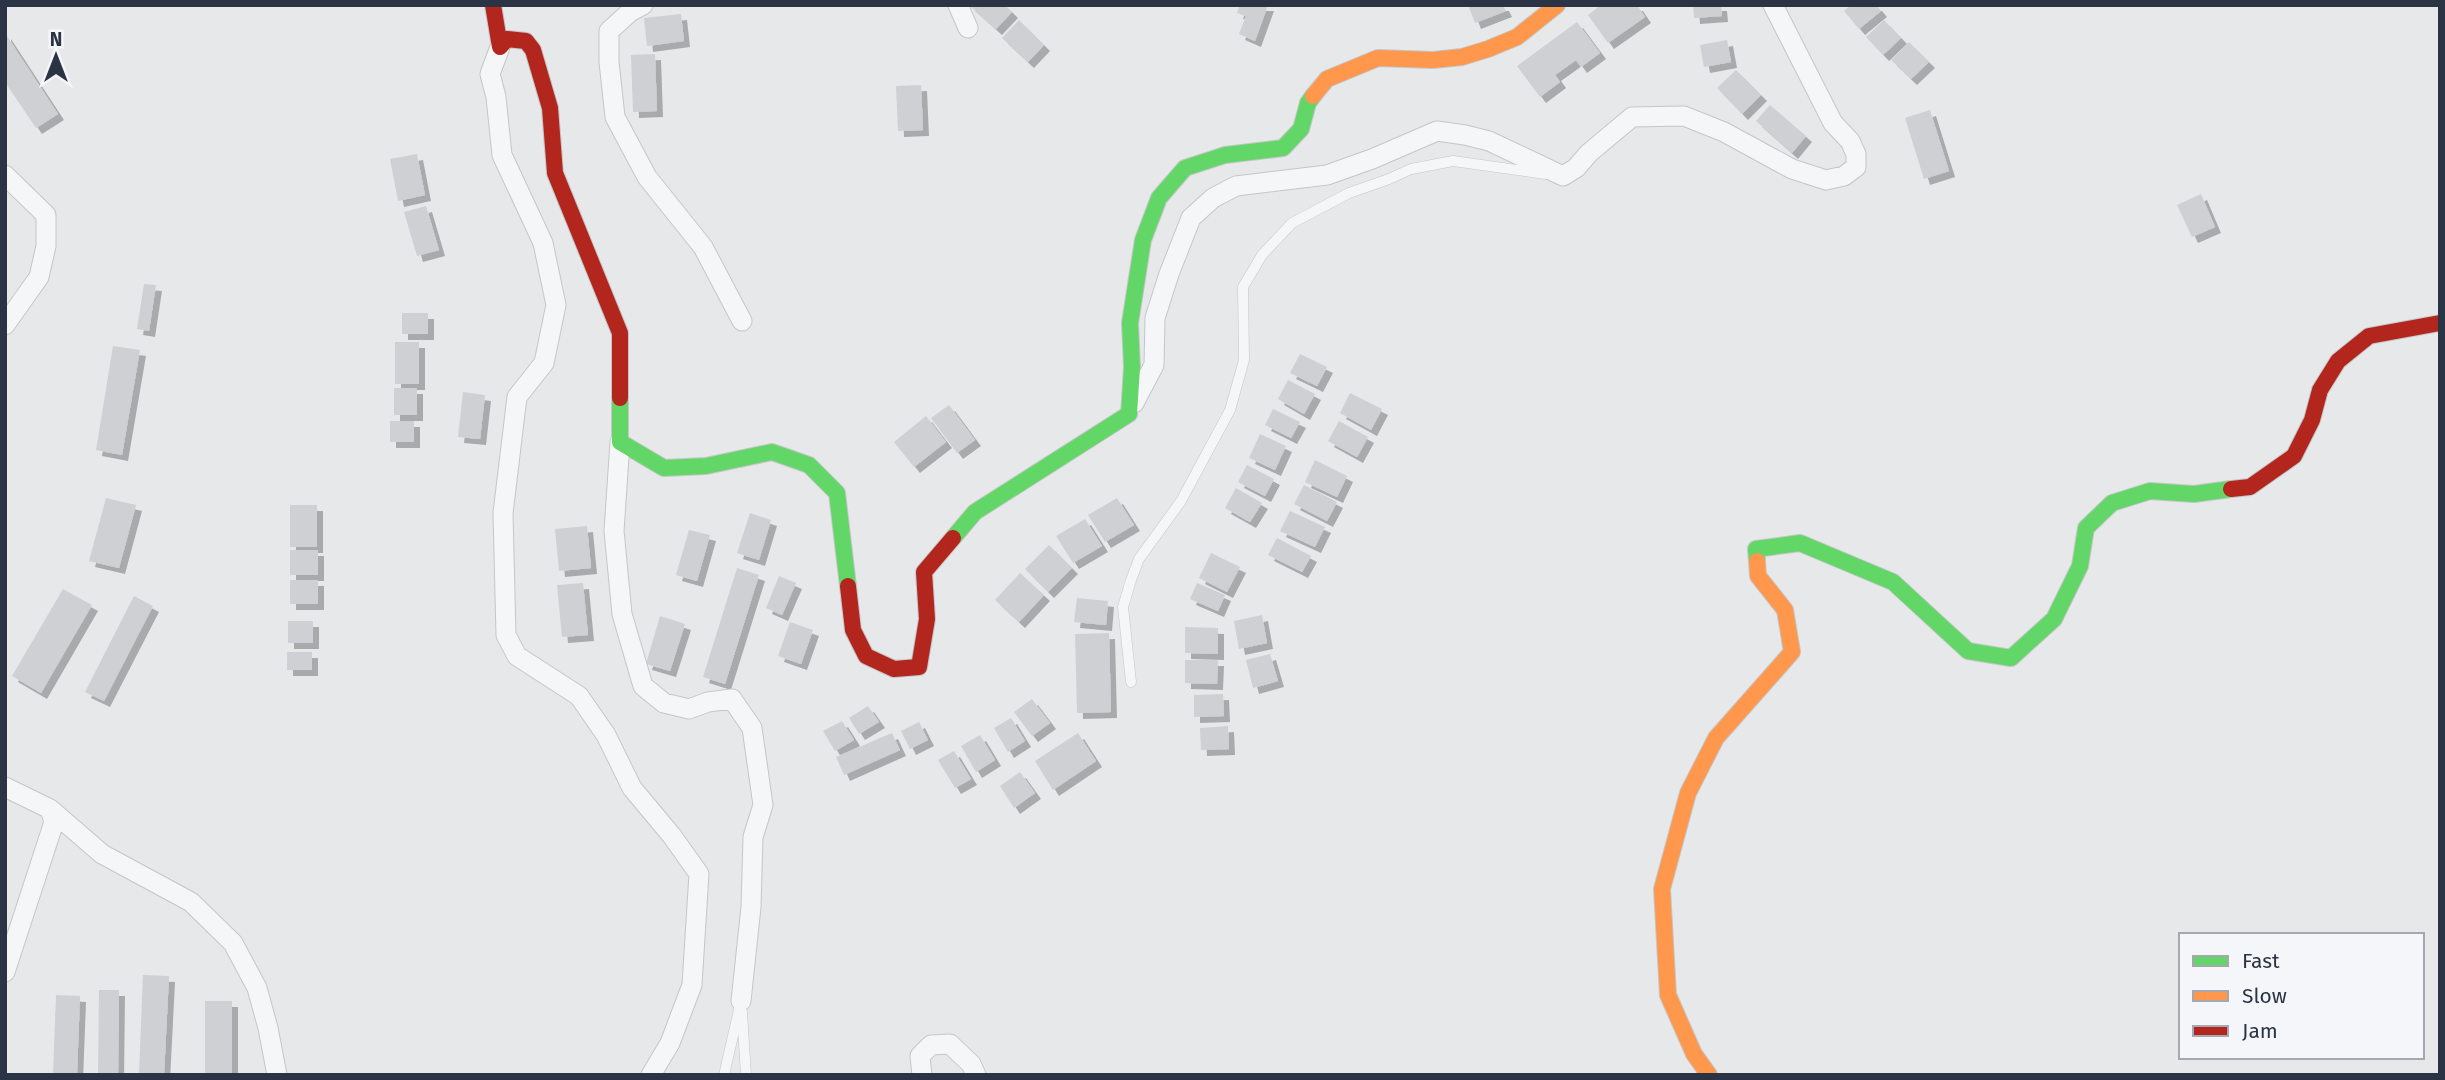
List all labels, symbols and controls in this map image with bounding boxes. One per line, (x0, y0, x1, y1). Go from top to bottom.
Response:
north arrow (21, 21, 91, 91)
text: N (50, 28, 62, 51)
legend (2179, 933, 2424, 1059)
text: Fast (2242, 948, 2280, 974)
text: Slow (2242, 983, 2287, 1009)
text: Jam (2242, 1018, 2278, 1044)

